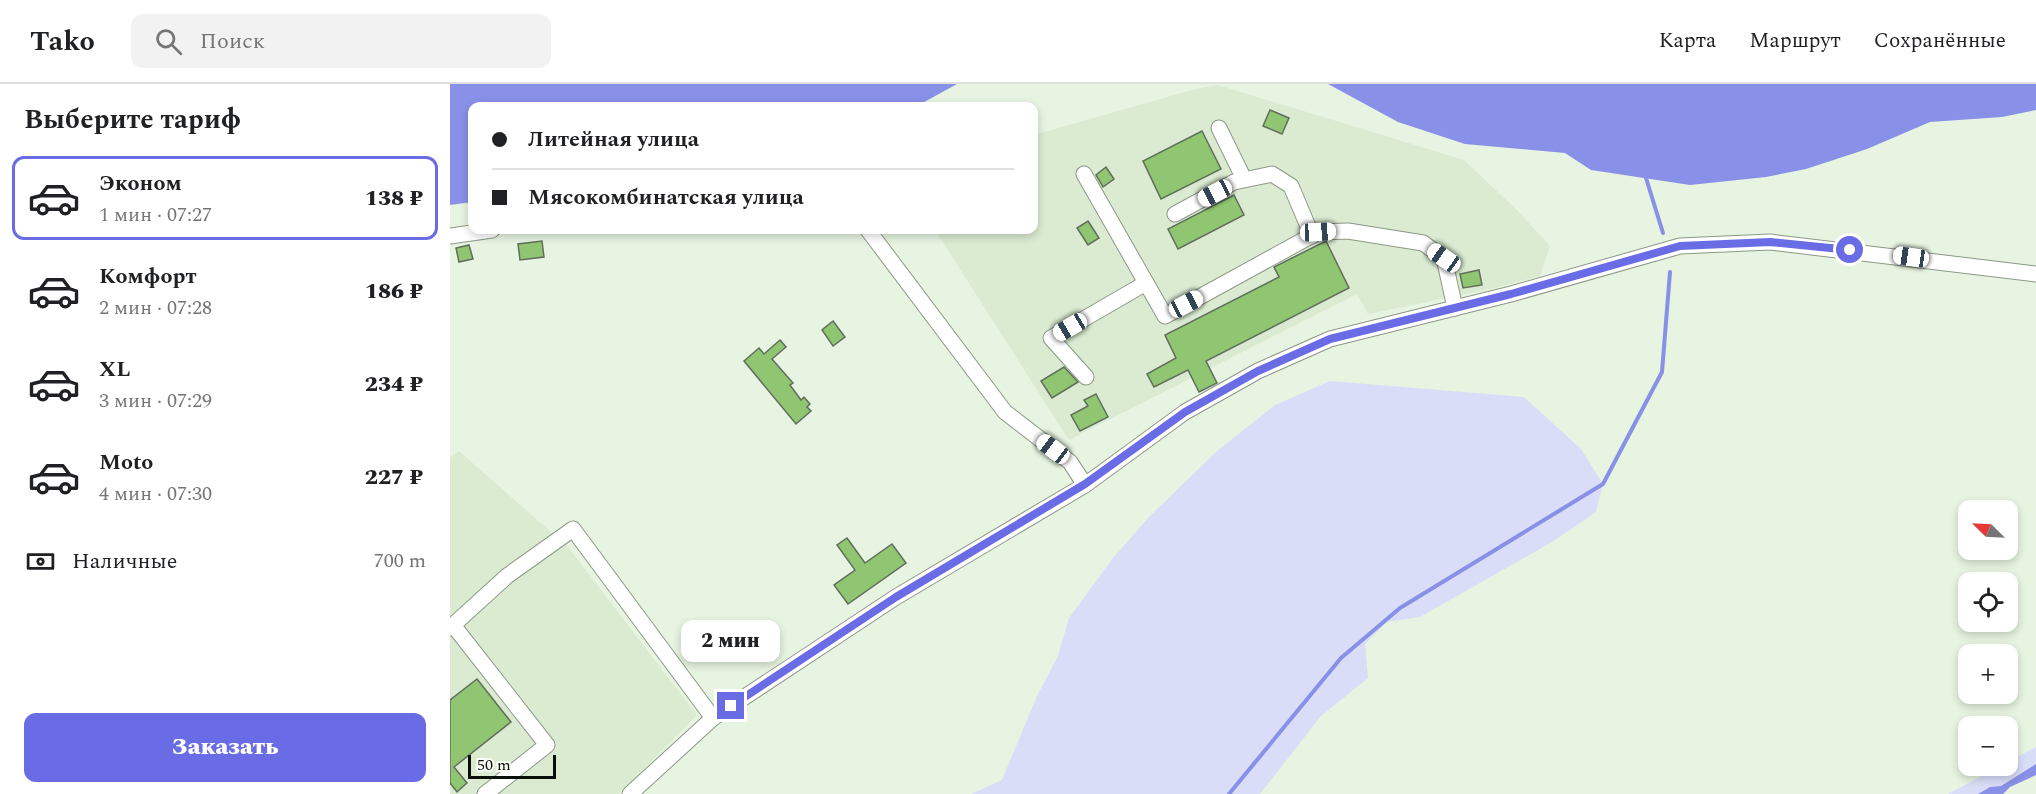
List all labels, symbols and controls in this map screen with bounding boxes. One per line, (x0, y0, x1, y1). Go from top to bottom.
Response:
search box (131, 14, 551, 68)
text: Tako (30, 20, 95, 63)
icon: search (152, 25, 185, 58)
text: Поиск (200, 25, 265, 58)
text: Карта (1659, 25, 1716, 57)
text: Маршрут (1749, 25, 1841, 57)
text: Сохранённые (1874, 25, 2006, 57)
text: Выберите тариф (24, 99, 241, 141)
text: Литейная улица (528, 123, 699, 156)
text: Эконом (99, 167, 182, 200)
icon: car (27, 171, 81, 225)
car (1195, 177, 1235, 209)
text: Мясокомбинатская улица (528, 181, 804, 214)
text: 138 ₽ (365, 182, 423, 215)
text: 1 мин · 07:27 (99, 200, 212, 230)
car (1300, 222, 1336, 242)
route start (1836, 236, 1863, 263)
car (1424, 240, 1464, 276)
car (1892, 246, 1930, 268)
text: Комфорт (99, 260, 197, 293)
icon: car (27, 264, 81, 318)
text: 186 ₽ (365, 275, 423, 308)
car (1166, 288, 1206, 320)
text: 2 мин · 07:28 (99, 293, 212, 323)
car (1050, 310, 1090, 344)
text: XL (99, 353, 130, 386)
icon: car (27, 357, 81, 411)
text: 234 ₽ (365, 368, 423, 401)
text: 3 мин · 07:29 (99, 386, 212, 416)
car (1033, 431, 1073, 467)
text: Moto (99, 446, 153, 479)
icon: car (27, 450, 81, 504)
text: 227 ₽ (365, 461, 423, 494)
text: 4 мин · 07:30 (99, 479, 212, 509)
north arrow (1958, 500, 2018, 560)
map controls (1958, 500, 2018, 776)
icon: cash (24, 545, 57, 578)
text: Наличные (72, 545, 177, 578)
text: 700 m (374, 546, 426, 576)
button: locate (1958, 572, 2018, 632)
callout: 2 мин (682, 619, 780, 661)
text: 2 мин (701, 626, 760, 656)
button: + (1958, 644, 2018, 704)
route end (717, 692, 744, 719)
button: Заказать (24, 713, 426, 782)
button: − (1958, 716, 2018, 776)
scale bar (468, 752, 556, 780)
text: 50 m (477, 753, 511, 777)

